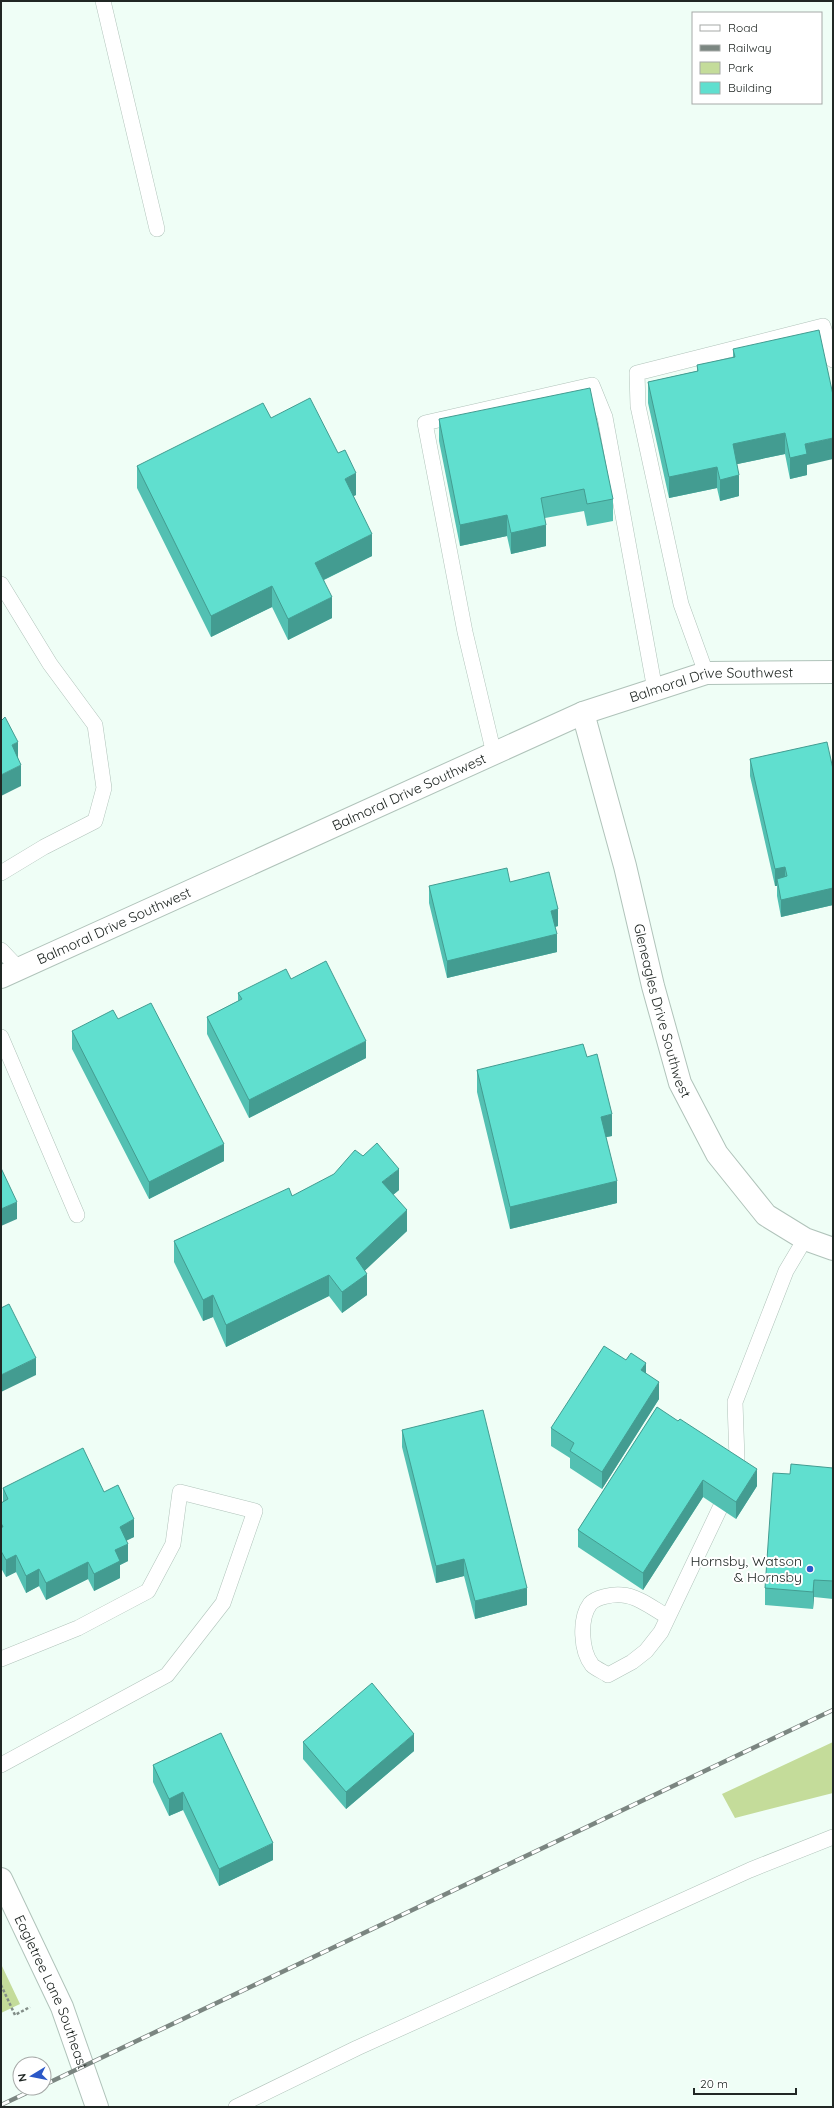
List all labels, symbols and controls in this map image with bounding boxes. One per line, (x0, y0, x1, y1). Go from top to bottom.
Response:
legend (692, 12, 822, 104)
text: Road (728, 20, 758, 35)
text: Railway (728, 40, 772, 55)
text: Park (728, 60, 753, 75)
text: Building (728, 80, 772, 95)
street label: Balmoral Drive Southwest (627, 663, 794, 706)
street label: Balmoral Drive Southwest (329, 749, 489, 835)
street label: Balmoral Drive Southwest (34, 883, 194, 969)
street label: Gleneagles Drive Southwest (630, 922, 695, 1101)
place label: Hornsby, Watson & Hornsby (690, 1552, 802, 1586)
marker: Hornsby, Watson & Hornsby (805, 1564, 815, 1574)
street label: Eagletree Lane Southeast (10, 1912, 92, 2072)
north arrow (12, 2056, 52, 2096)
scale bar (694, 2070, 796, 2096)
text: N (15, 2073, 30, 2083)
text: 20 m (700, 2076, 728, 2091)

